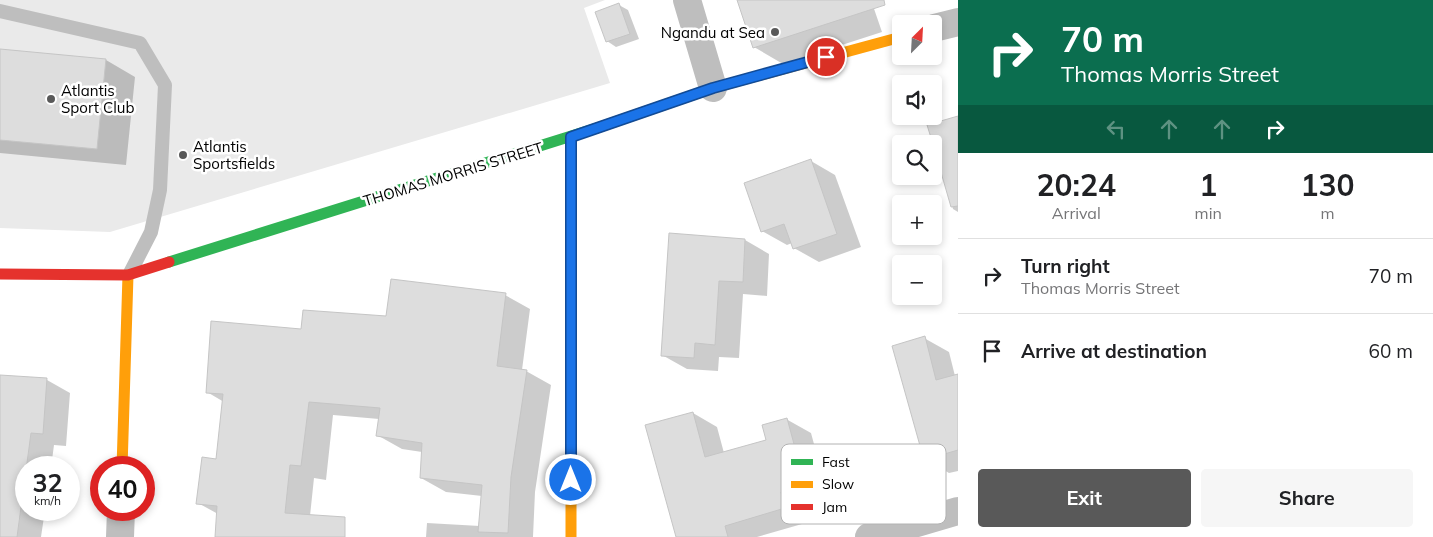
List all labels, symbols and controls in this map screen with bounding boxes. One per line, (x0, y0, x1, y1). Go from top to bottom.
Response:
north arrow (892, 15, 942, 65)
map controls (892, 15, 942, 305)
text: 70 m (1061, 17, 1144, 61)
icon: right (978, 20, 1043, 85)
place label: Ngandu at Sea (661, 23, 765, 42)
marker: Ngandu at Sea (769, 26, 781, 38)
pin (805, 36, 847, 78)
icon: arrive (812, 43, 840, 71)
text: Thomas Morris Street (1061, 60, 1279, 88)
button: sound (892, 75, 942, 125)
place label: Atlantis Sport Club (61, 81, 134, 117)
marker: Atlantis Sport Club (45, 93, 57, 105)
icon: left (1102, 115, 1130, 143)
icon: ahead (1155, 115, 1183, 143)
icon: ahead (1208, 115, 1236, 143)
icon: right (1261, 115, 1289, 143)
button: search (892, 135, 942, 185)
place label: Atlantis Sportsfields (193, 137, 275, 173)
street label: THOMAS MORRIS STREET (361, 138, 545, 210)
marker: Atlantis Sportsfields (177, 149, 189, 161)
text: 20:24 (1037, 166, 1116, 204)
text: 1 (1199, 166, 1217, 204)
text: 130 (1300, 166, 1354, 204)
button: + (892, 195, 942, 245)
text: Arrival (1052, 203, 1101, 223)
text: min (1195, 203, 1222, 223)
text: m (1320, 203, 1334, 223)
text: Turn right (1021, 254, 1110, 278)
button: − (892, 255, 942, 305)
icon: right (978, 262, 1006, 290)
text: 70 m (1369, 264, 1413, 288)
text: Thomas Morris Street (1021, 278, 1180, 298)
icon: arrive (978, 337, 1006, 365)
text: Arrive at destination (1021, 339, 1207, 363)
text: 60 m (1369, 339, 1413, 363)
legend (781, 444, 946, 524)
position arrow (544, 453, 596, 505)
text: Fast (822, 453, 850, 471)
speed limit sign: 40 (90, 456, 155, 521)
text: 32 (32, 467, 63, 498)
button: Exit (978, 469, 1191, 527)
button: Share (1201, 469, 1413, 527)
text: Slow (822, 475, 854, 493)
text: km/h (34, 493, 61, 508)
text: Jam (822, 498, 847, 516)

